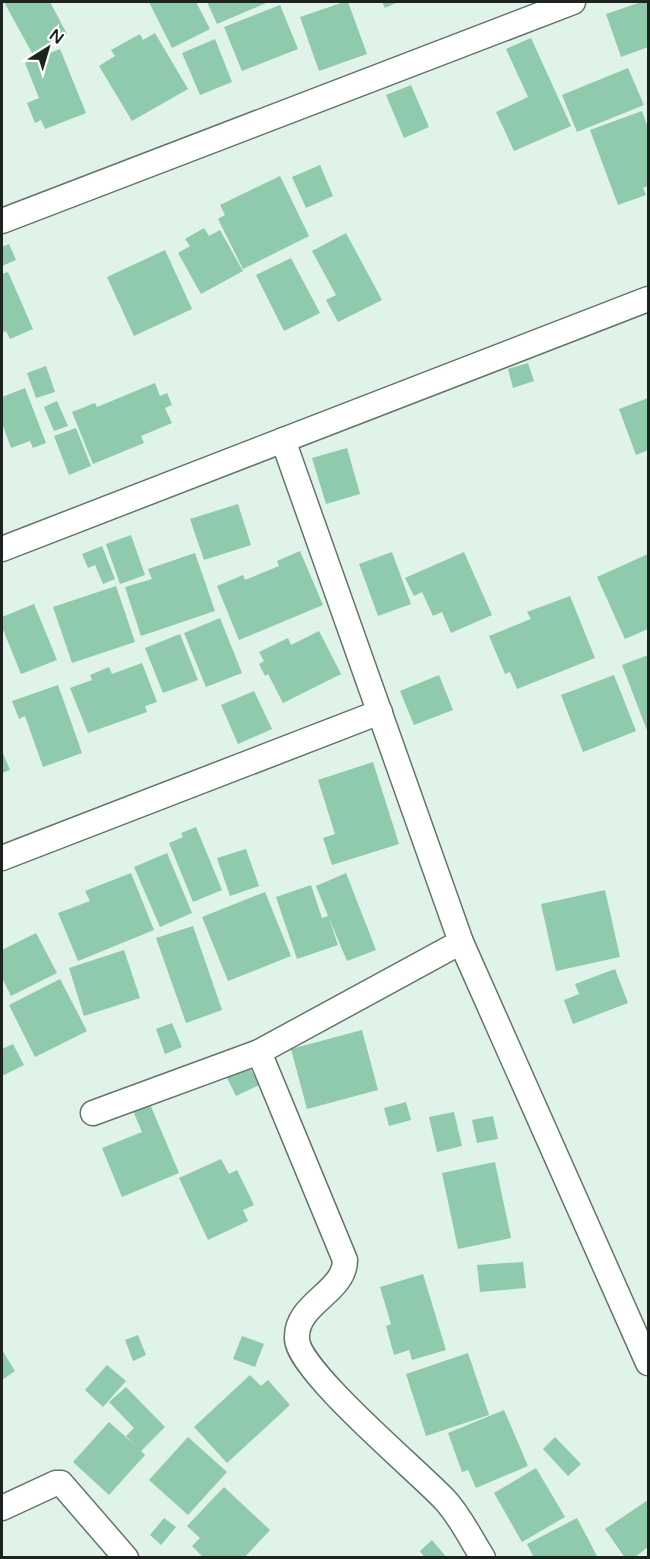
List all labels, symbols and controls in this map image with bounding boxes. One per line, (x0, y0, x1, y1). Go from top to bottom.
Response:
north arrow (18, 18, 78, 78)
text: N (45, 25, 68, 49)

